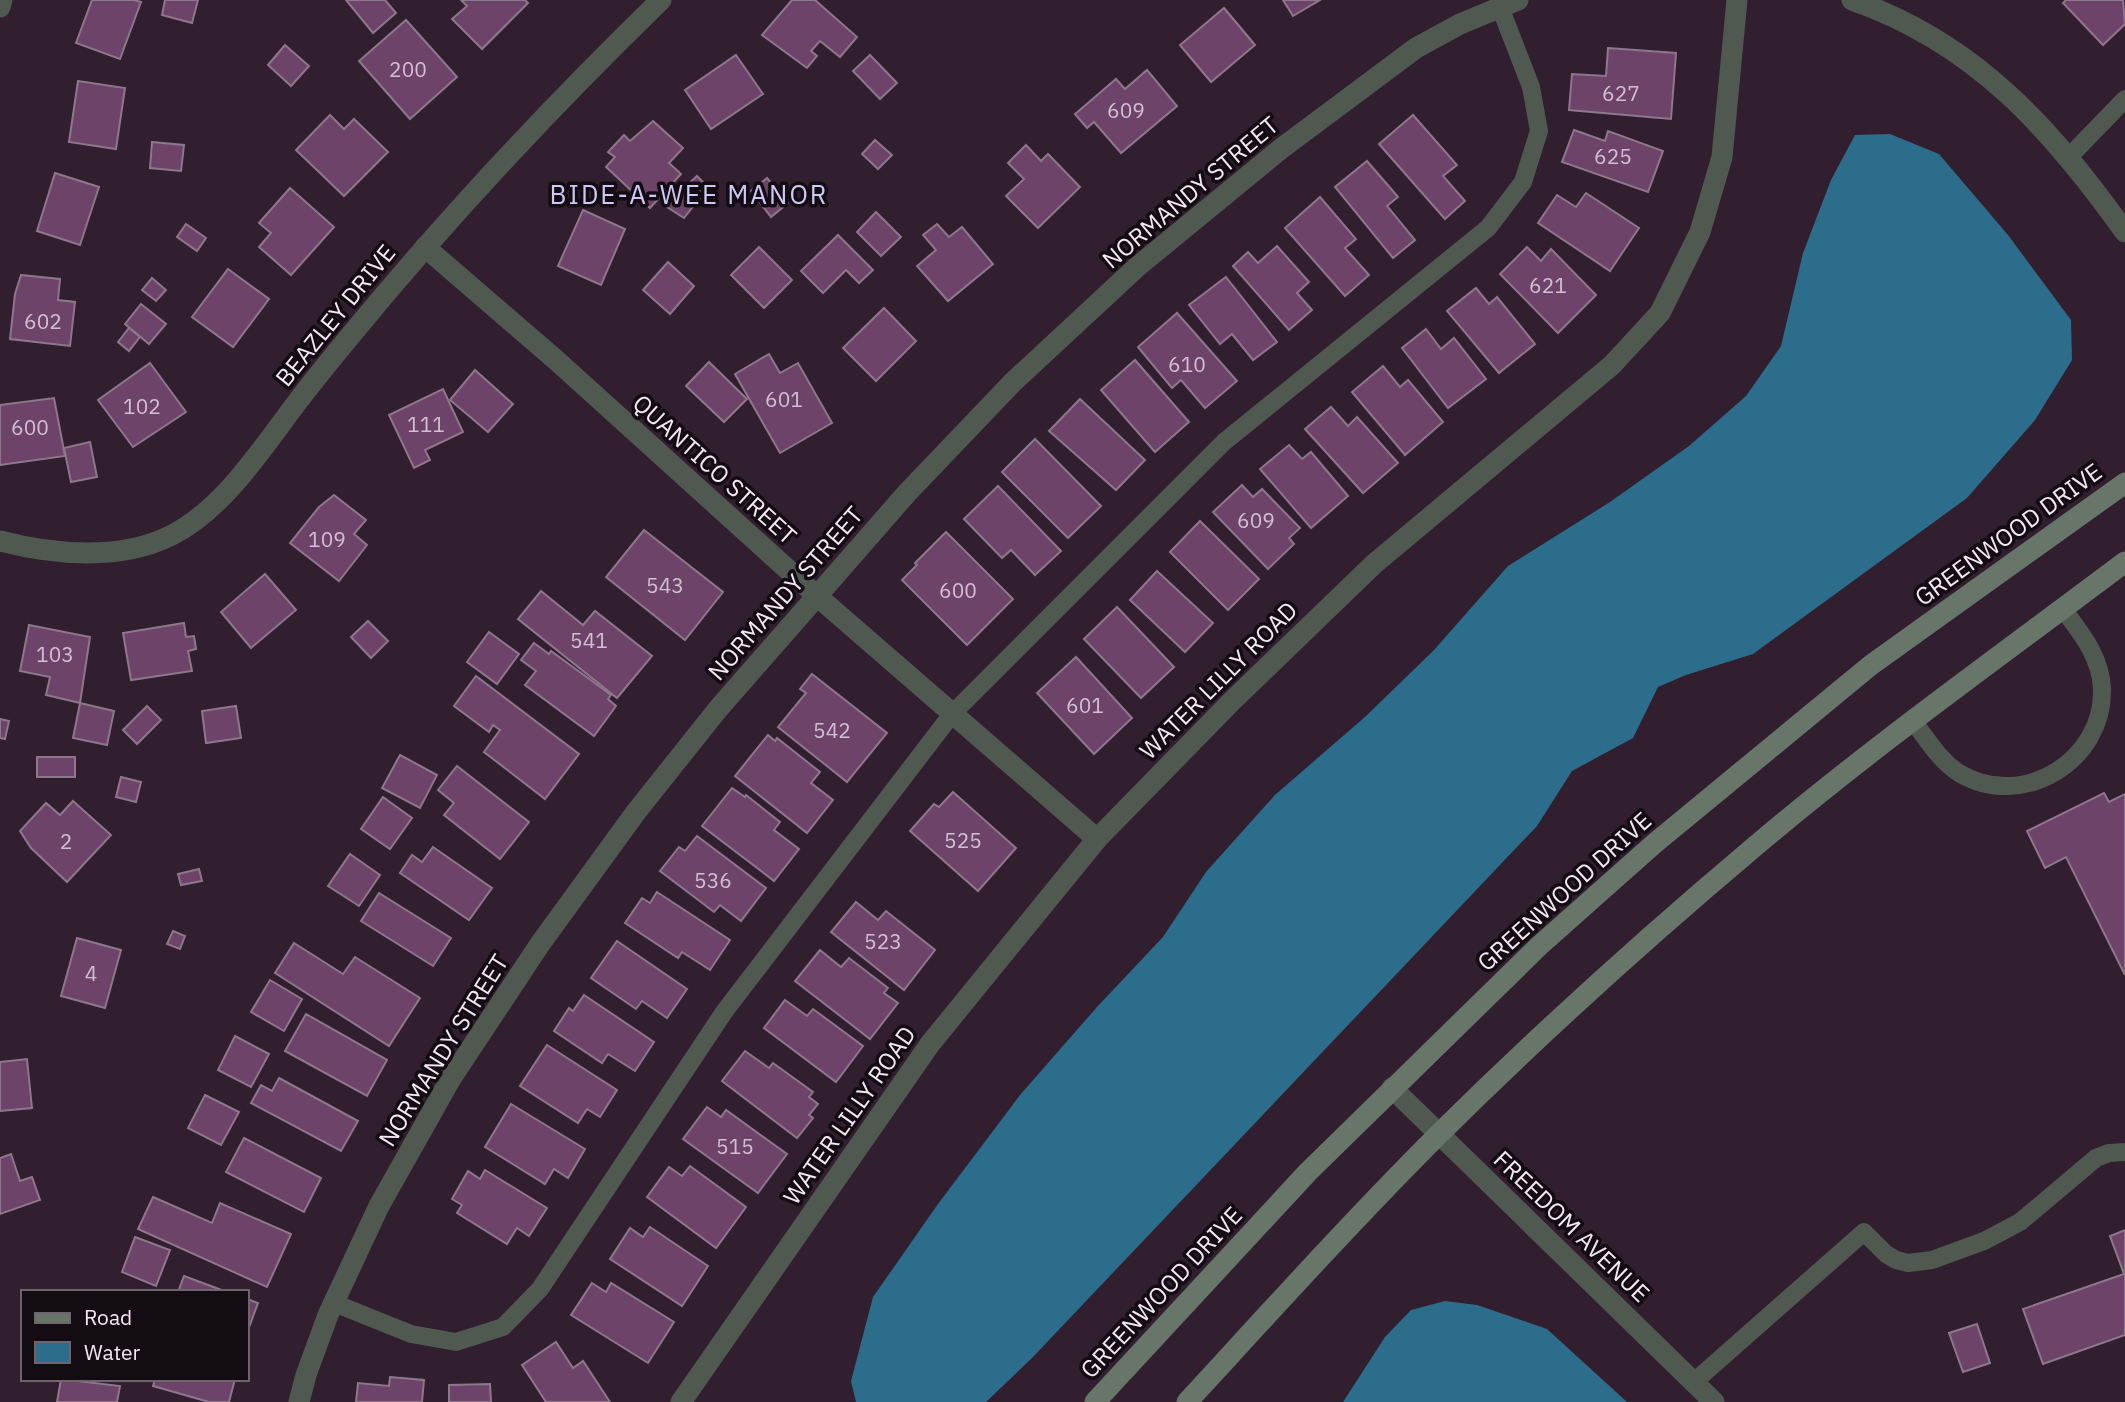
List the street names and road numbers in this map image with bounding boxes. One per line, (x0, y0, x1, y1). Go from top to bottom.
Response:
street label: NORMANDY STREET (1095, 109, 1285, 275)
street label: BEAZLEY DRIVE (268, 237, 402, 393)
street label: QUANTICO STREET (626, 387, 804, 551)
street label: GREENWOOD DRIVE (1908, 455, 2108, 613)
street label: NORMANDY STREET (700, 499, 870, 687)
street label: WATER LILLY ROAD (1132, 594, 1304, 766)
street label: GREENWOOD DRIVE (1470, 804, 1658, 978)
street label: NORMANDY STREET (371, 948, 515, 1152)
street label: WATER LILLY ROAD (775, 1019, 923, 1211)
street label: FREEDOM AVENUE (1487, 1143, 1657, 1309)
street label: GREENWOOD DRIVE (1073, 1199, 1249, 1385)

